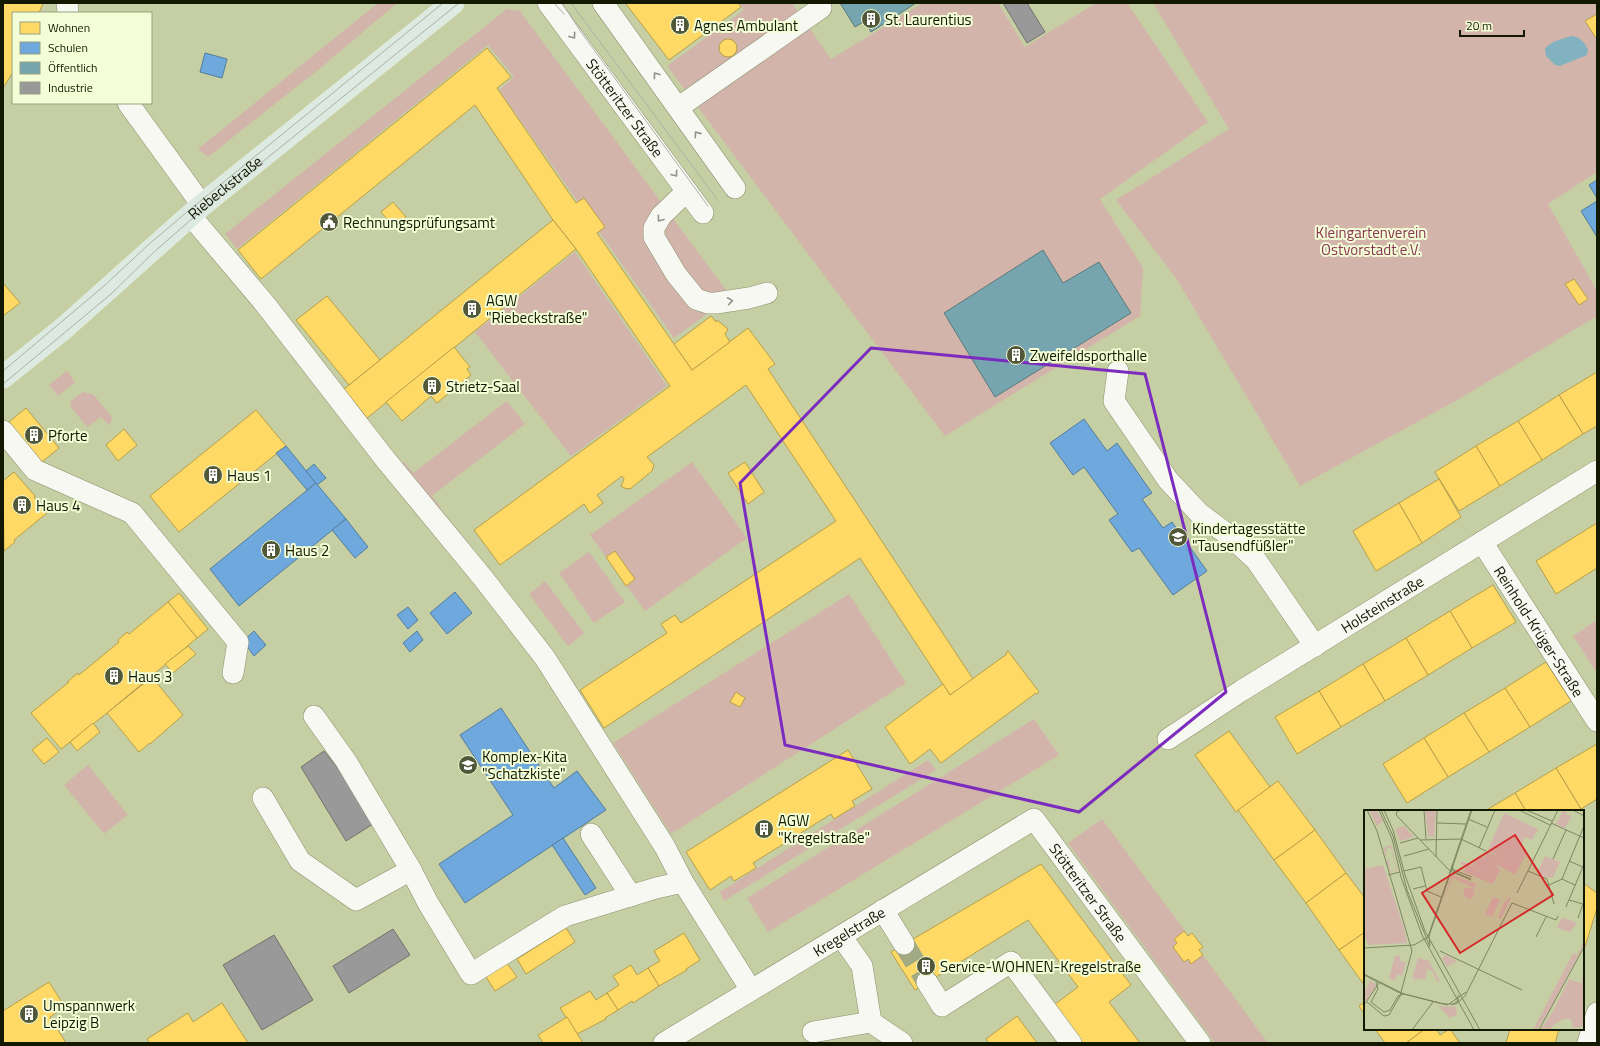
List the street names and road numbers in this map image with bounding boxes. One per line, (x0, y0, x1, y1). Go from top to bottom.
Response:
street label: Stötteritzer Straße (581, 53, 670, 162)
street label: Riebeckstraße (182, 150, 267, 224)
street label: Reinhold-Krüger-Straße (1489, 561, 1590, 701)
street label: Holsteinstraße (1336, 569, 1428, 638)
street label: Stötteritzer Straße (1044, 838, 1133, 947)
street label: Kregelstraße (808, 900, 889, 962)

